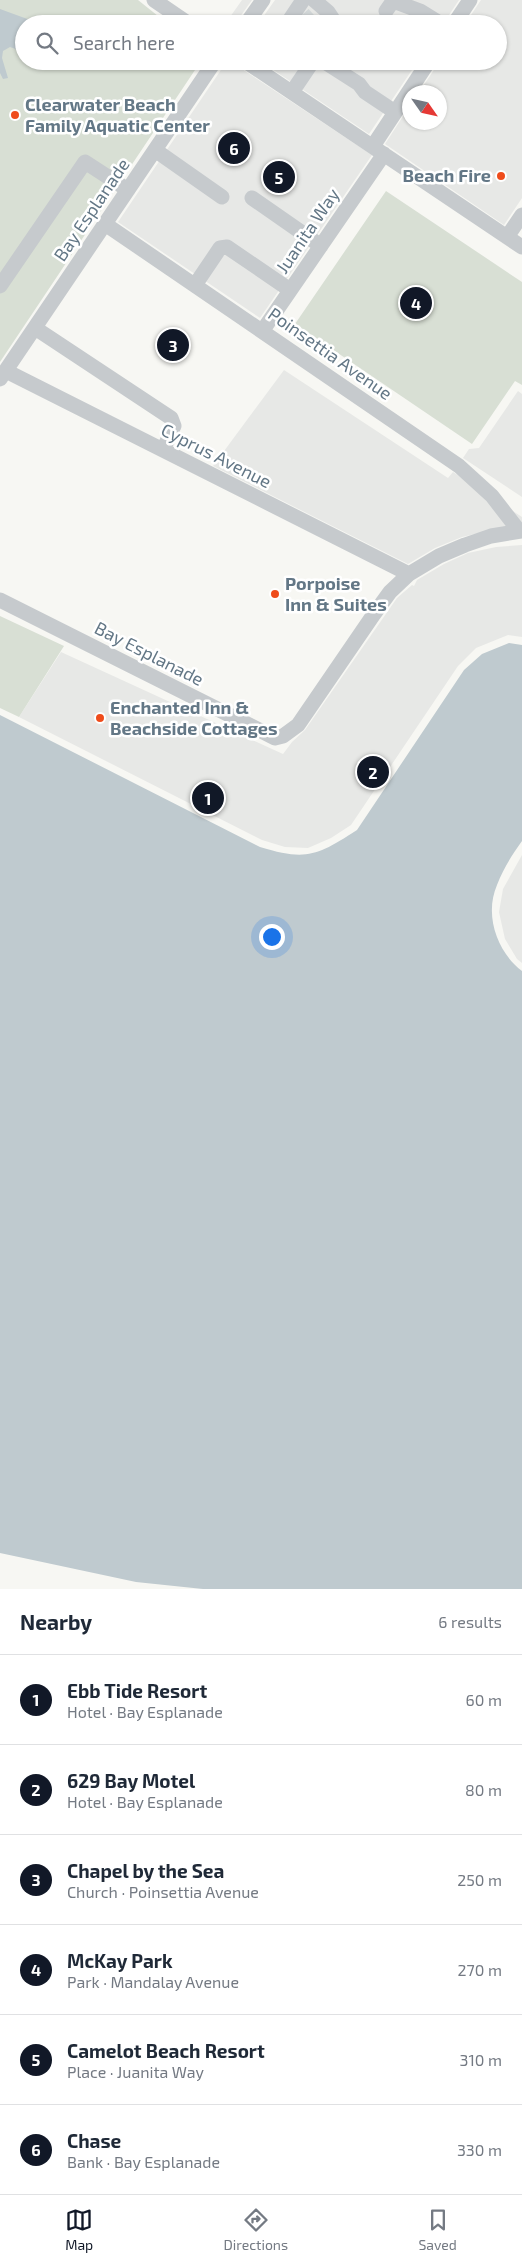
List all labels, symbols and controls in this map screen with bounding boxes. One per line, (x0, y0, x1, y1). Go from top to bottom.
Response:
search box (15, 15, 507, 70)
icon: search (33, 29, 61, 57)
text: Search here (73, 31, 175, 54)
north arrow (402, 85, 447, 130)
place label: Clearwater Beach Family Aquatic Center (25, 93, 210, 136)
marker: Clearwater Beach Family Aquatic Center (9, 109, 21, 121)
pin: 6 (218, 129, 250, 167)
street label: Bay Esplanade (49, 154, 134, 265)
pin: 5 (263, 158, 295, 196)
place label: Beach Fire (403, 164, 491, 186)
marker: Beach Fire (495, 170, 507, 182)
street label: Juanita Way (271, 183, 344, 277)
pin: 4 (400, 284, 432, 322)
street label: Poinsettia Avenue (264, 302, 397, 404)
pin: 3 (157, 326, 189, 364)
street label: Cyprus Avenue (158, 418, 275, 492)
place label: Porpoise Inn & Suites (285, 572, 387, 615)
marker: Porpoise Inn & Suites (269, 588, 281, 600)
street label: Bay Esplanade (91, 616, 208, 690)
place label: Enchanted Inn & Beachside Cottages (110, 696, 277, 739)
marker: Enchanted Inn & Beachside Cottages (94, 712, 106, 724)
pin: 2 (357, 753, 389, 791)
pin: 1 (192, 779, 224, 817)
your location (259, 924, 285, 950)
text: Nearby (20, 1609, 92, 1634)
text: 6 results (438, 1612, 502, 1631)
text: Ebb Tide Resort (67, 1679, 207, 1702)
text: 1 (33, 1690, 39, 1709)
text: 60 m (466, 1690, 502, 1709)
text: Hotel · Bay Esplanade (67, 1702, 223, 1721)
text: 629 Bay Motel (67, 1769, 195, 1792)
text: 2 (31, 1780, 41, 1799)
text: 80 m (465, 1780, 502, 1799)
text: Hotel · Bay Esplanade (67, 1792, 223, 1811)
text: Chapel by the Sea (67, 1859, 224, 1882)
text: 3 (31, 1870, 41, 1889)
text: 250 m (457, 1870, 502, 1889)
text: Church · Poinsettia Avenue (67, 1882, 259, 1901)
text: McKay Park (67, 1949, 173, 1972)
text: 4 (31, 1960, 41, 1979)
text: 270 m (458, 1960, 502, 1979)
text: Park · Mandalay Avenue (67, 1972, 239, 1991)
text: Camelot Beach Resort (67, 2039, 265, 2062)
text: 5 (32, 2050, 40, 2069)
text: 310 m (460, 2050, 502, 2069)
text: Place · Juanita Way (67, 2062, 204, 2081)
text: Chase (67, 2129, 121, 2152)
text: 6 (31, 2140, 41, 2159)
text: 330 m (457, 2140, 502, 2159)
text: Bank · Bay Esplanade (67, 2152, 220, 2171)
tab: Map (65, 2206, 93, 2253)
tab: Directions (224, 2206, 288, 2253)
tab: Saved (418, 2206, 457, 2253)

